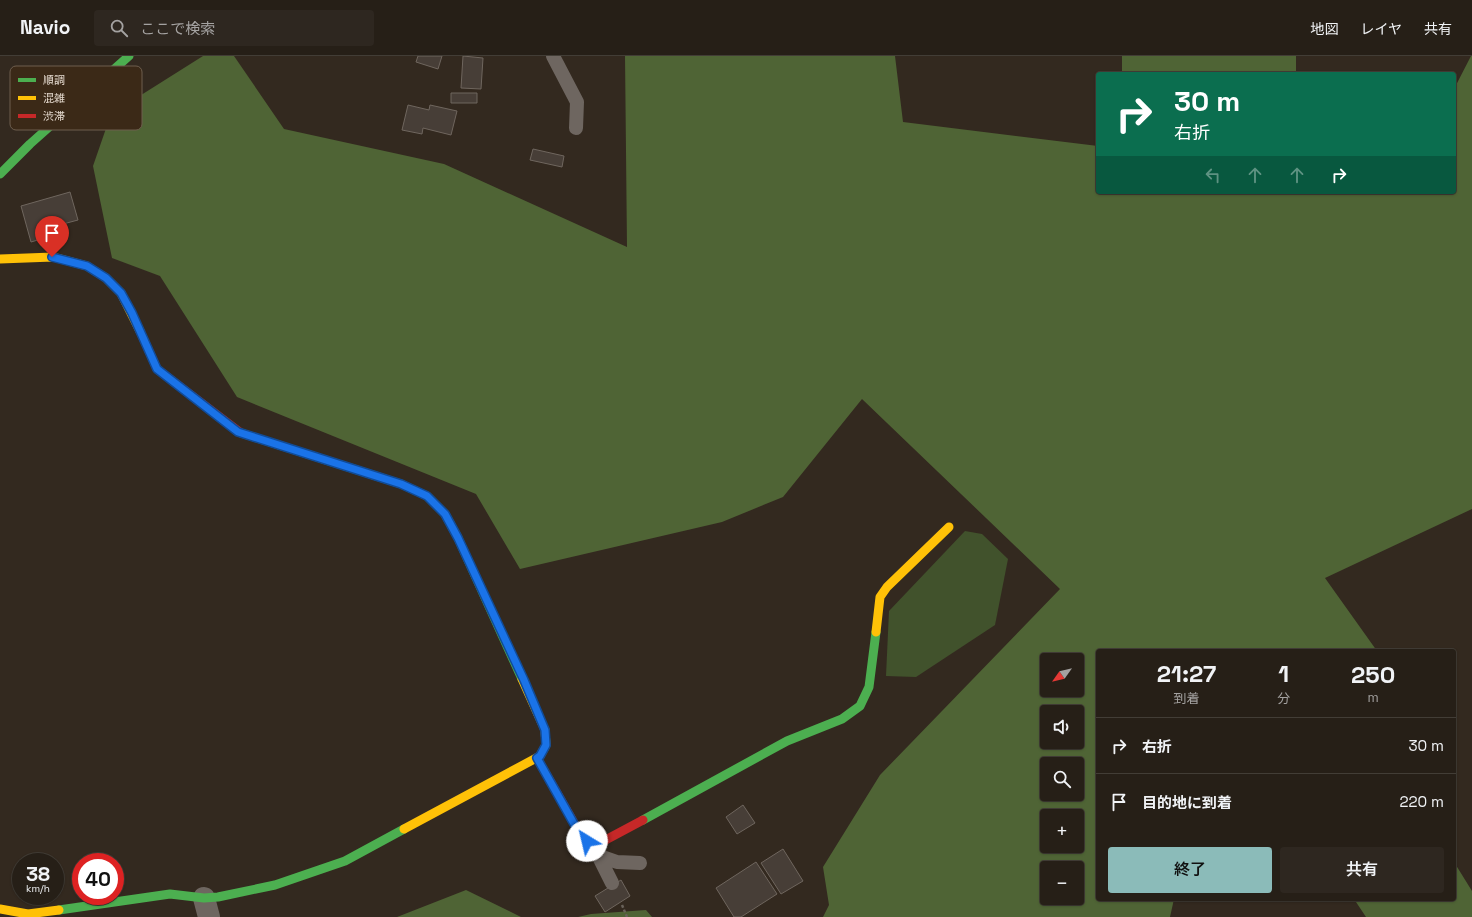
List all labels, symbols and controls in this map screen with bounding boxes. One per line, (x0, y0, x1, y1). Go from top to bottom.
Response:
search box (94, 10, 374, 46)
text: Navio (20, 15, 70, 40)
icon: search (108, 17, 130, 39)
text: ここで検索 (140, 19, 215, 38)
text: 地図 (1310, 20, 1338, 38)
text: レイヤ (1360, 20, 1402, 38)
text: 共有 (1424, 20, 1452, 38)
legend (10, 66, 142, 130)
text: 順調 (43, 73, 65, 87)
text: 30 m (1174, 83, 1240, 119)
icon: right (1108, 88, 1160, 140)
text: 混雑 (43, 91, 65, 105)
text: 渋滞 (43, 109, 65, 123)
text: 右折 (1174, 121, 1210, 144)
icon: left (1202, 164, 1224, 186)
icon: ahead (1244, 164, 1266, 186)
icon: ahead (1286, 164, 1308, 186)
icon: right (1328, 164, 1350, 186)
pin (35, 216, 69, 257)
icon: arrive (41, 222, 63, 244)
north arrow (1040, 653, 1084, 697)
map controls (1040, 653, 1084, 905)
text: 21:27 (1157, 658, 1216, 689)
text: 1 (1278, 658, 1289, 689)
text: 250 (1351, 659, 1395, 690)
text: m (1368, 689, 1379, 706)
text: 到着 (1174, 690, 1200, 707)
text: 分 (1277, 690, 1290, 707)
button: sound (1040, 705, 1084, 749)
icon: right (1108, 735, 1130, 757)
text: 30 m (1409, 736, 1444, 755)
text: 右折 (1142, 737, 1172, 756)
button: search (1040, 757, 1084, 801)
icon: arrive (1108, 791, 1130, 813)
text: 220 m (1400, 792, 1444, 811)
text: 目的地に到着 (1142, 793, 1232, 812)
button: + (1040, 809, 1084, 853)
position arrow (566, 820, 608, 862)
button: 終了 (1108, 847, 1272, 893)
button: 共有 (1280, 847, 1444, 893)
speed limit sign: 40 (72, 853, 124, 905)
text: 38 (26, 861, 50, 887)
button: − (1040, 861, 1084, 905)
text: km/h (26, 882, 50, 895)

